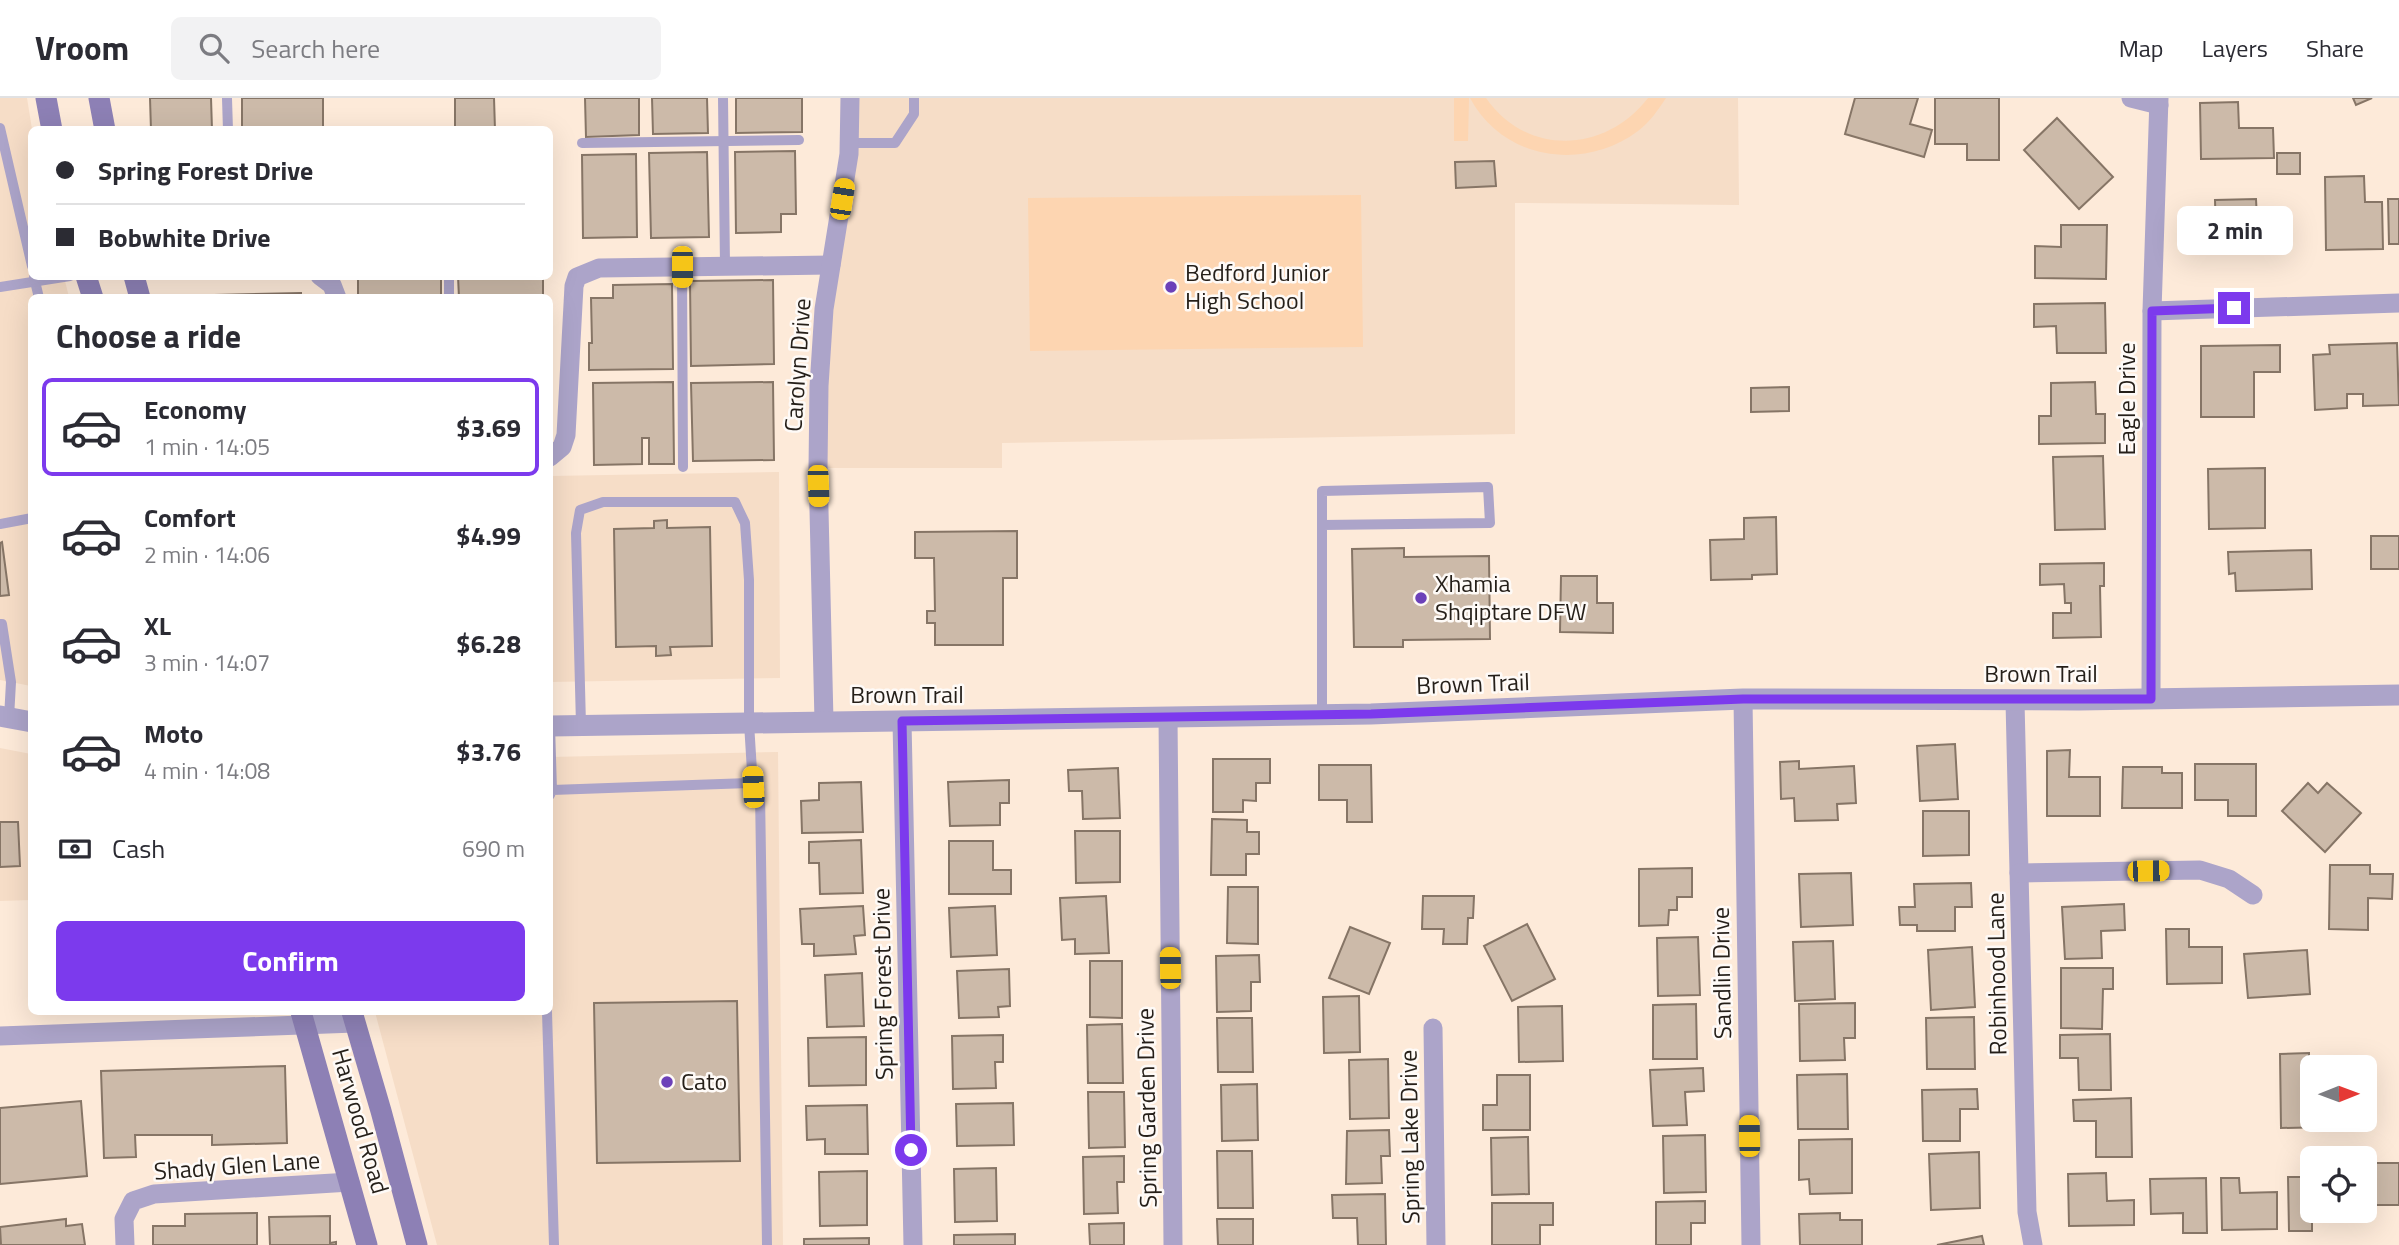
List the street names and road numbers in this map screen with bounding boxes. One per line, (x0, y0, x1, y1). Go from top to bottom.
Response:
street label: Carolyn Drive (774, 297, 820, 433)
street label: Eagle Drive (2108, 342, 2144, 456)
street label: Brown Trail (1984, 655, 2098, 691)
street label: Brown Trail (1416, 663, 1530, 703)
street label: Brown Trail (850, 676, 964, 712)
street label: Spring Forest Drive (862, 888, 902, 1080)
street label: Robinhood Lane (1977, 892, 2015, 1056)
street label: Sandlin Drive (1702, 907, 1740, 1039)
street label: Spring Garden Drive (1126, 1008, 1166, 1208)
street label: Harwood Road (323, 1044, 399, 1198)
street label: Spring Lake Drive (1389, 1050, 1429, 1224)
street label: Shady Glen Lane (153, 1141, 321, 1189)

